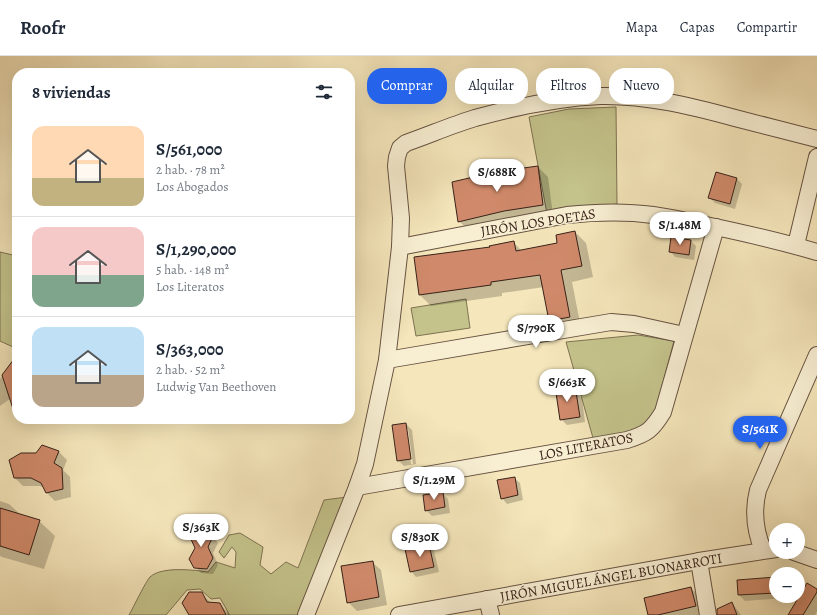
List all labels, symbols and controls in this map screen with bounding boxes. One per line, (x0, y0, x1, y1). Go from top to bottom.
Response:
text: Roofr (20, 15, 66, 41)
text: Mapa (626, 18, 658, 37)
text: Capas (680, 18, 715, 37)
text: Compartir (737, 18, 797, 37)
chip: Comprar (367, 68, 447, 104)
chip: Alquilar (455, 68, 528, 104)
chip: Filtros (536, 68, 601, 104)
chip: Nuevo (609, 68, 674, 104)
text: 8 viviendas (32, 81, 111, 104)
icon: filters (313, 81, 335, 103)
text: S/561,000 (156, 138, 222, 161)
icon: home (64, 142, 112, 190)
pin: S/688K (464, 159, 530, 193)
text: 2 hab. · 78 m² (156, 161, 225, 178)
text: S/688K (478, 163, 516, 180)
text: Los Abogados (156, 178, 228, 195)
street label: JIRÓN LOS POETAS (479, 204, 597, 241)
pin: S/1.48M (643, 212, 717, 246)
text: S/1.48M (659, 216, 701, 233)
text: S/1,290,000 (156, 238, 236, 261)
icon: home (64, 243, 112, 291)
text: 5 hab. · 148 m² (156, 261, 229, 278)
text: Los Literatos (156, 278, 224, 295)
pin: S/790K (503, 315, 569, 349)
text: S/790K (517, 319, 555, 336)
text: S/363,000 (156, 338, 224, 361)
icon: home (64, 343, 112, 391)
text: 2 hab. · 52 m² (156, 361, 225, 378)
pin: S/663K (534, 369, 600, 403)
text: S/663K (548, 373, 586, 390)
text: Ludwig Van Beethoven (156, 378, 276, 395)
pin: S/561K (727, 416, 793, 450)
text: S/561K (742, 420, 778, 437)
street label: LOS LITERATOS (537, 428, 635, 465)
pin: S/1.29M (397, 467, 471, 501)
text: S/1.29M (413, 471, 455, 488)
pin: S/363K (168, 514, 234, 548)
text: S/363K (182, 518, 220, 535)
map controls (769, 523, 805, 603)
button: + (769, 523, 805, 559)
pin: S/830K (387, 524, 453, 558)
text: S/830K (401, 528, 439, 545)
street label: JIRÓN MIGUEL ÁNGEL BUONARROTI (499, 549, 723, 606)
button: − (769, 567, 805, 603)

